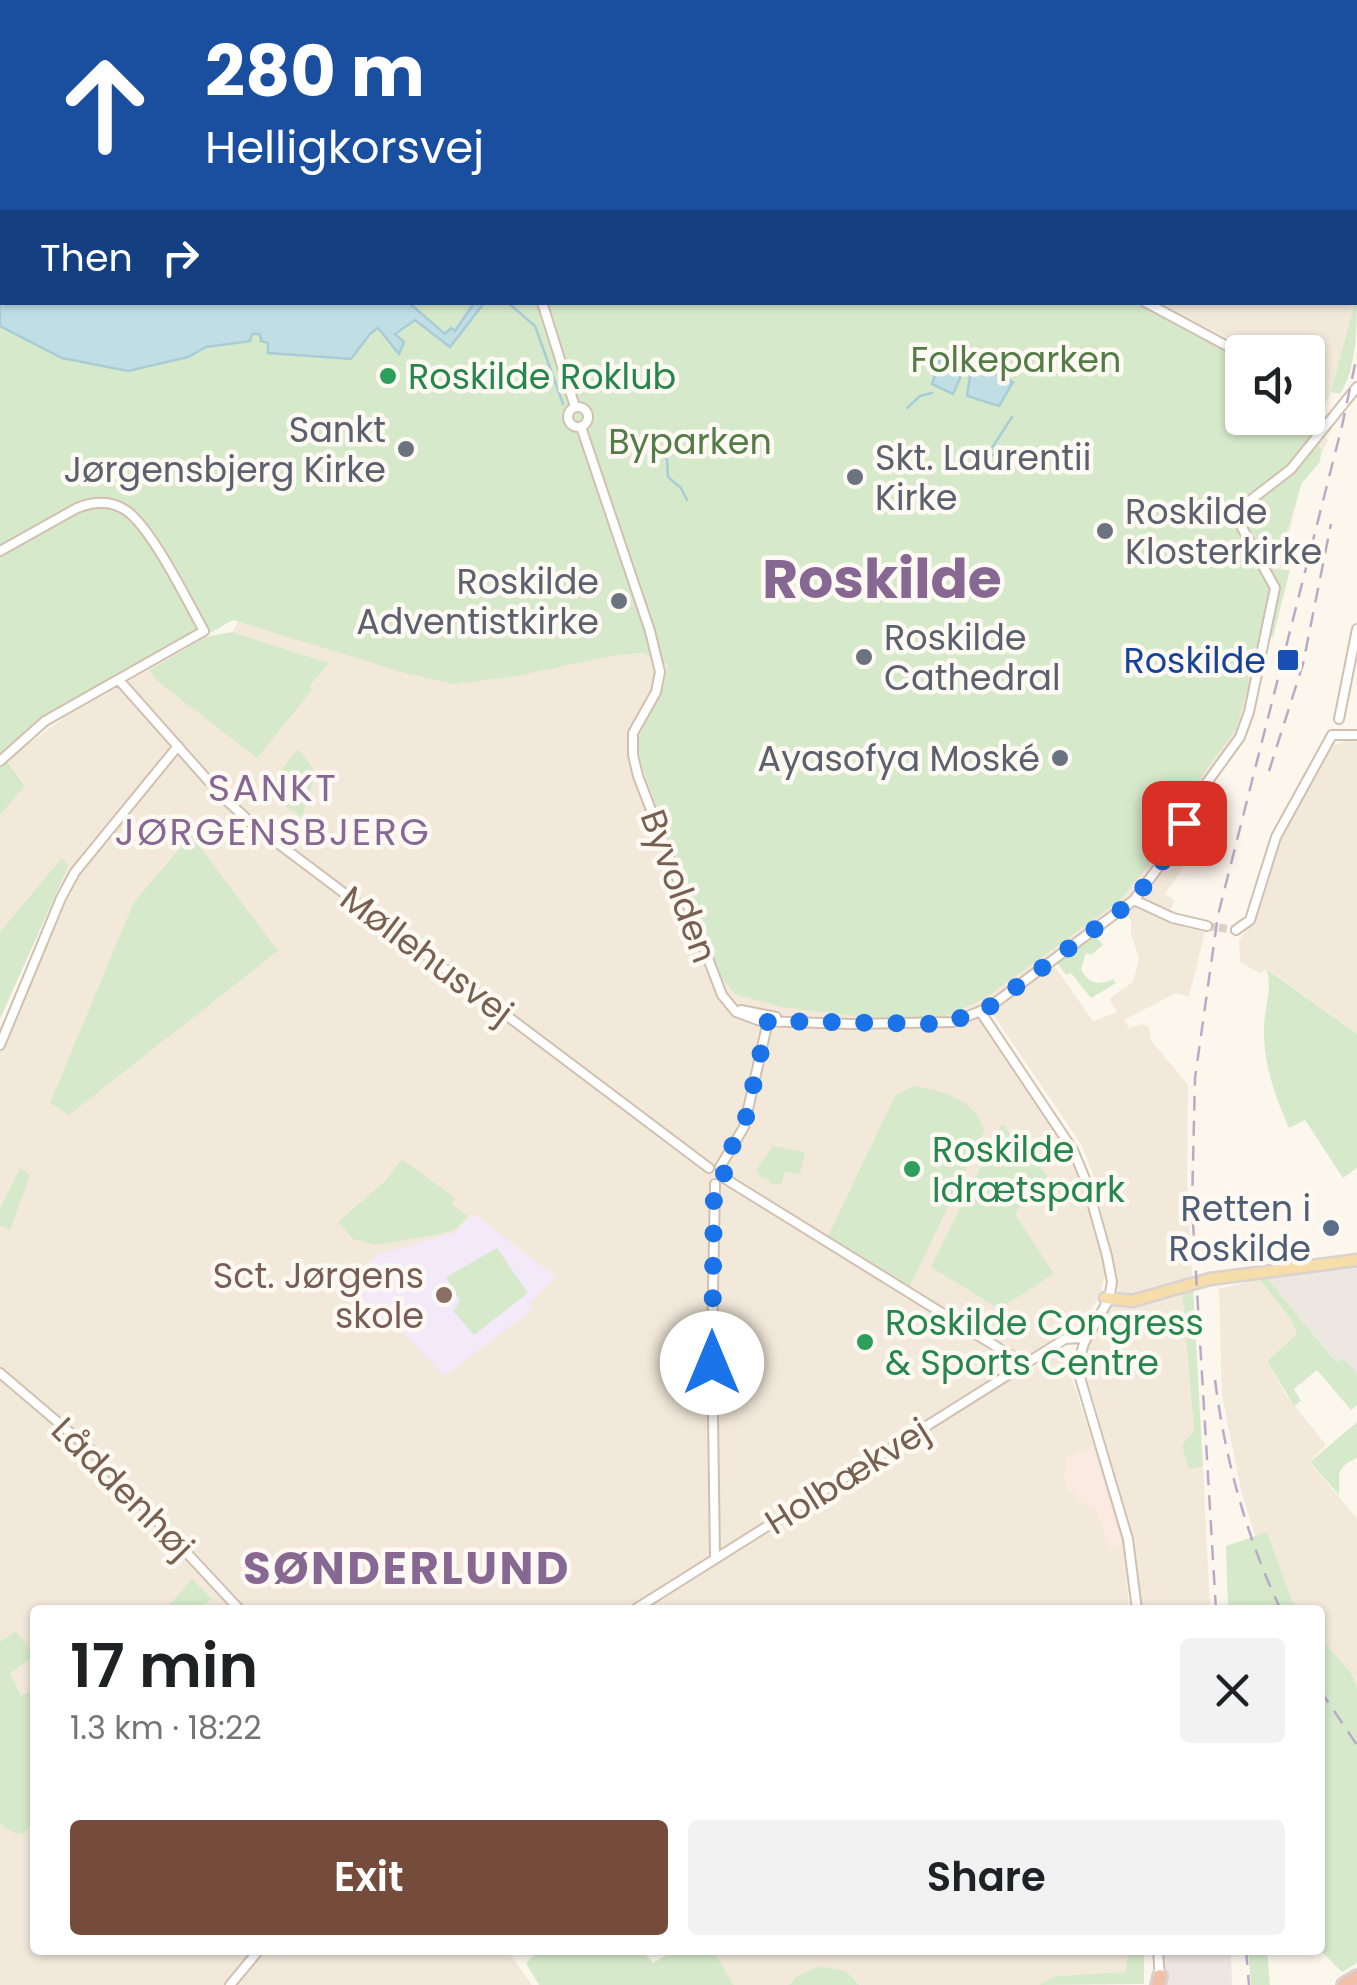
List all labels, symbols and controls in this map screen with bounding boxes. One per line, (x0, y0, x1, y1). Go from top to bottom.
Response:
text: 280 m (205, 22, 425, 121)
icon: ahead (40, 40, 170, 170)
text: Helligkorsvej (205, 116, 484, 179)
icon: right (153, 230, 208, 285)
text: Then (40, 231, 133, 284)
park label: Folkeparken (911, 335, 1121, 384)
map controls (1225, 335, 1325, 435)
button: sound (1225, 335, 1325, 435)
place label: Roskilde Roklub (408, 352, 676, 401)
marker: Roskilde Roklub (377, 365, 399, 387)
place label: Sankt Jørgensbjerg Kirke (64, 405, 386, 494)
park label: Byparken (608, 417, 772, 466)
place label: Skt. Laurentii Kirke (875, 433, 1091, 522)
marker: Sankt Jørgensbjerg Kirke (395, 438, 417, 460)
marker: Skt. Laurentii Kirke (844, 466, 866, 488)
place label: Roskilde Klosterkirke (1125, 487, 1322, 576)
marker: Roskilde Klosterkirke (1094, 520, 1116, 542)
district label: Roskilde (762, 540, 1002, 617)
place label: Roskilde Adventistkirke (356, 557, 599, 646)
marker: Roskilde Adventistkirke (608, 590, 630, 612)
place label: Roskilde Cathedral (884, 613, 1061, 702)
place label: Roskilde (1123, 636, 1266, 685)
marker: Roskilde Cathedral (853, 646, 875, 668)
marker: Roskilde (1275, 647, 1301, 673)
place label: Ayasofya Moské (758, 734, 1040, 783)
marker: Ayasofya Moské (1049, 747, 1071, 769)
district label: SANKT JØRGENSBJERG (115, 761, 431, 858)
pin (1142, 781, 1227, 866)
icon: arrive (1157, 796, 1212, 851)
street label: Byvolden (629, 803, 729, 969)
street label: Møllehusvej (331, 874, 523, 1036)
place label: Roskilde Idrætspark (932, 1125, 1125, 1214)
marker: Roskilde Idrætspark (901, 1158, 923, 1180)
place label: Retten i Roskilde (1168, 1184, 1311, 1273)
marker: Retten i Roskilde (1320, 1217, 1342, 1239)
place label: Sct. Jørgens skole (213, 1251, 424, 1340)
marker: Sct. Jørgens skole (433, 1284, 455, 1306)
place label: Roskilde Congress & Sports Centre (885, 1298, 1204, 1387)
position arrow (660, 1311, 764, 1415)
marker: Roskilde Congress & Sports Centre (854, 1331, 876, 1353)
street label: Låddenhøj (41, 1406, 205, 1570)
street label: Holbækvej (755, 1406, 939, 1546)
district label: SØNDERLUND (243, 1537, 571, 1600)
text: 17 min (70, 1624, 258, 1708)
button: close (1180, 1638, 1285, 1743)
text: 1.3 km · 18:22 (70, 1705, 262, 1750)
button: Exit (70, 1820, 668, 1935)
button: Share (688, 1820, 1285, 1935)

